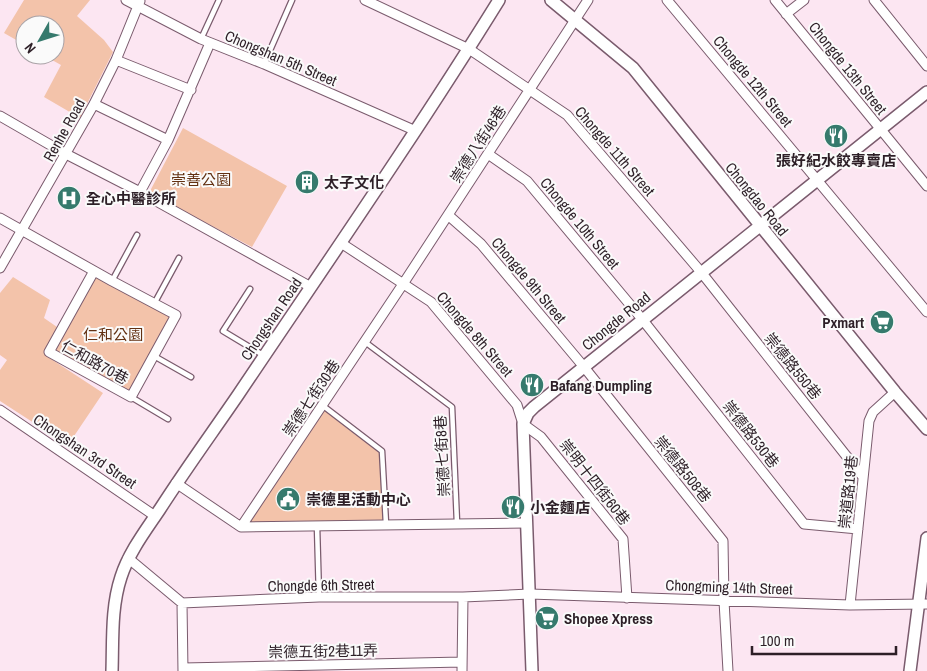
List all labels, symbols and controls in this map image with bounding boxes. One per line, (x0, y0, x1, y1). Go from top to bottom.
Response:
north arrow (15, 15, 65, 65)
street label: Chongde 13th Street (804, 17, 892, 119)
street label: Chongshan 5th Street (222, 25, 341, 91)
street label: Chongde 12th Street (708, 31, 798, 132)
text: N (20, 39, 40, 57)
street label: Renhe Road (38, 95, 90, 165)
street label: 崇德八街46巷 (445, 101, 511, 187)
street label: Chongde 11th Street (570, 102, 660, 201)
restaurant icon: 張好紀水餃專賣店 (823, 123, 849, 149)
place label: 張好紀水餃專賣店 (776, 150, 896, 171)
street label: Chongdao Road (721, 158, 793, 240)
park label: 崇善公園 (171, 169, 231, 190)
building icon: 太子文化 (294, 169, 320, 195)
place label: 太子文化 (324, 172, 384, 193)
street label: Chongde 10th Street (535, 173, 625, 274)
hospital icon: 全心中醫診所 (56, 185, 82, 211)
place label: 全心中醫診所 (86, 188, 176, 209)
street label: Chongde 9th Street (487, 232, 572, 328)
street label: Chongshan Road (236, 273, 306, 365)
street label: Chongde 8th Street (432, 287, 518, 382)
street label: Chongde Road (577, 287, 655, 355)
supermarket icon: Pxmart (869, 309, 895, 335)
place label: Pxmart (822, 312, 864, 333)
park label: 仁和公園 (83, 324, 143, 345)
street label: 崇德路550巷 (759, 328, 827, 404)
street label: 仁和路70巷 (58, 335, 132, 389)
street label: 崇德七街30巷 (277, 355, 345, 441)
restaurant icon: Bafang Dumpling (519, 372, 545, 398)
place label: Bafang Dumpling (550, 375, 652, 396)
street label: 崇德路530巷 (718, 396, 784, 472)
street label: Chongshan 3rd Street (29, 409, 141, 494)
street label: 崇德七街8巷 (429, 415, 455, 497)
street label: 崇德路508巷 (649, 431, 717, 507)
street label: 崇明十四街60巷 (555, 435, 635, 529)
street label: 崇道路19巷 (834, 454, 862, 530)
public building icon: 崇德里活動中心 (275, 486, 301, 512)
place label: 崇德里活動中心 (306, 489, 411, 510)
restaurant icon: 小金麵店 (500, 494, 526, 520)
place label: 小金麵店 (530, 497, 590, 518)
street label: Chongde 6th Street (267, 574, 375, 596)
street label: Chongming 14th Street (665, 574, 793, 600)
supermarket icon: Shopee Xpress (534, 605, 560, 631)
place label: Shopee Xpress (564, 608, 653, 629)
scale bar (752, 624, 896, 656)
text: 100 m (760, 630, 794, 651)
street label: 崇德五街2巷11弄 (268, 640, 378, 662)

